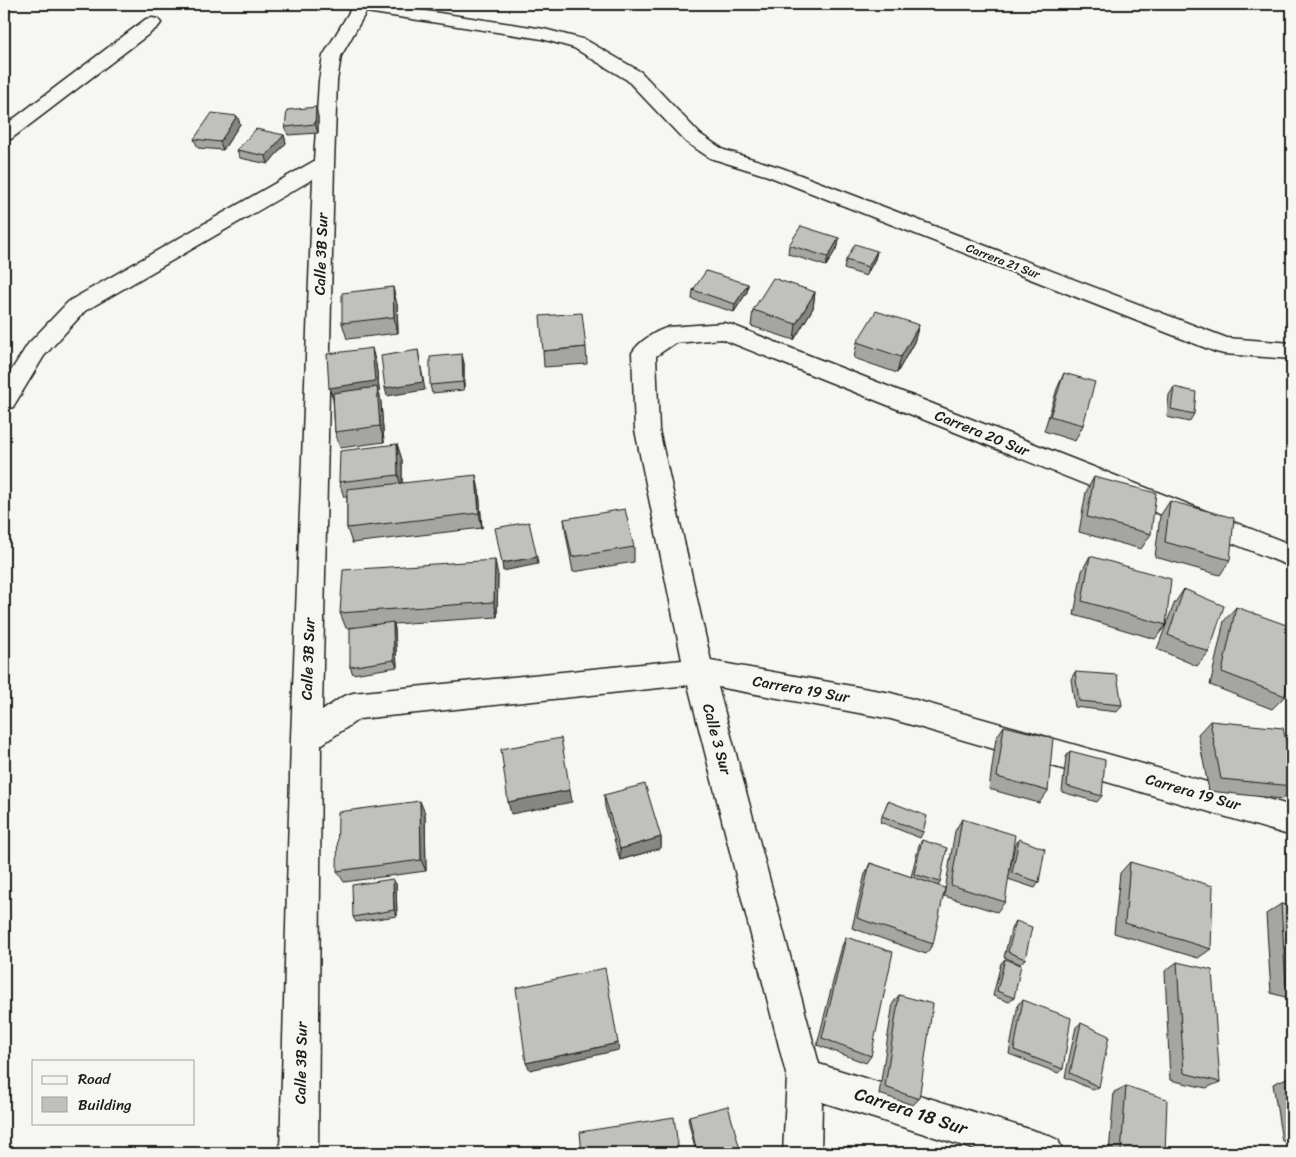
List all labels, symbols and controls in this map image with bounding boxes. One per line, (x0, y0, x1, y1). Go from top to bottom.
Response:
street label: Calle 3B Sur (307, 212, 335, 296)
street label: Carrera 21 Sur (963, 237, 1044, 286)
street label: Carrera 20 Sur (931, 402, 1034, 464)
street label: Calle 3B Sur (294, 617, 322, 701)
street label: Carrera 19 Sur (751, 668, 852, 710)
street label: Calle 3 Sur (695, 700, 739, 778)
street label: Carrera 19 Sur (1142, 766, 1244, 818)
street label: Calle 3B Sur (287, 1021, 315, 1104)
legend (32, 1060, 195, 1124)
text: Road (78, 1066, 111, 1092)
street label: Carrera 18 Sur (850, 1078, 973, 1145)
text: Building (78, 1092, 132, 1118)

